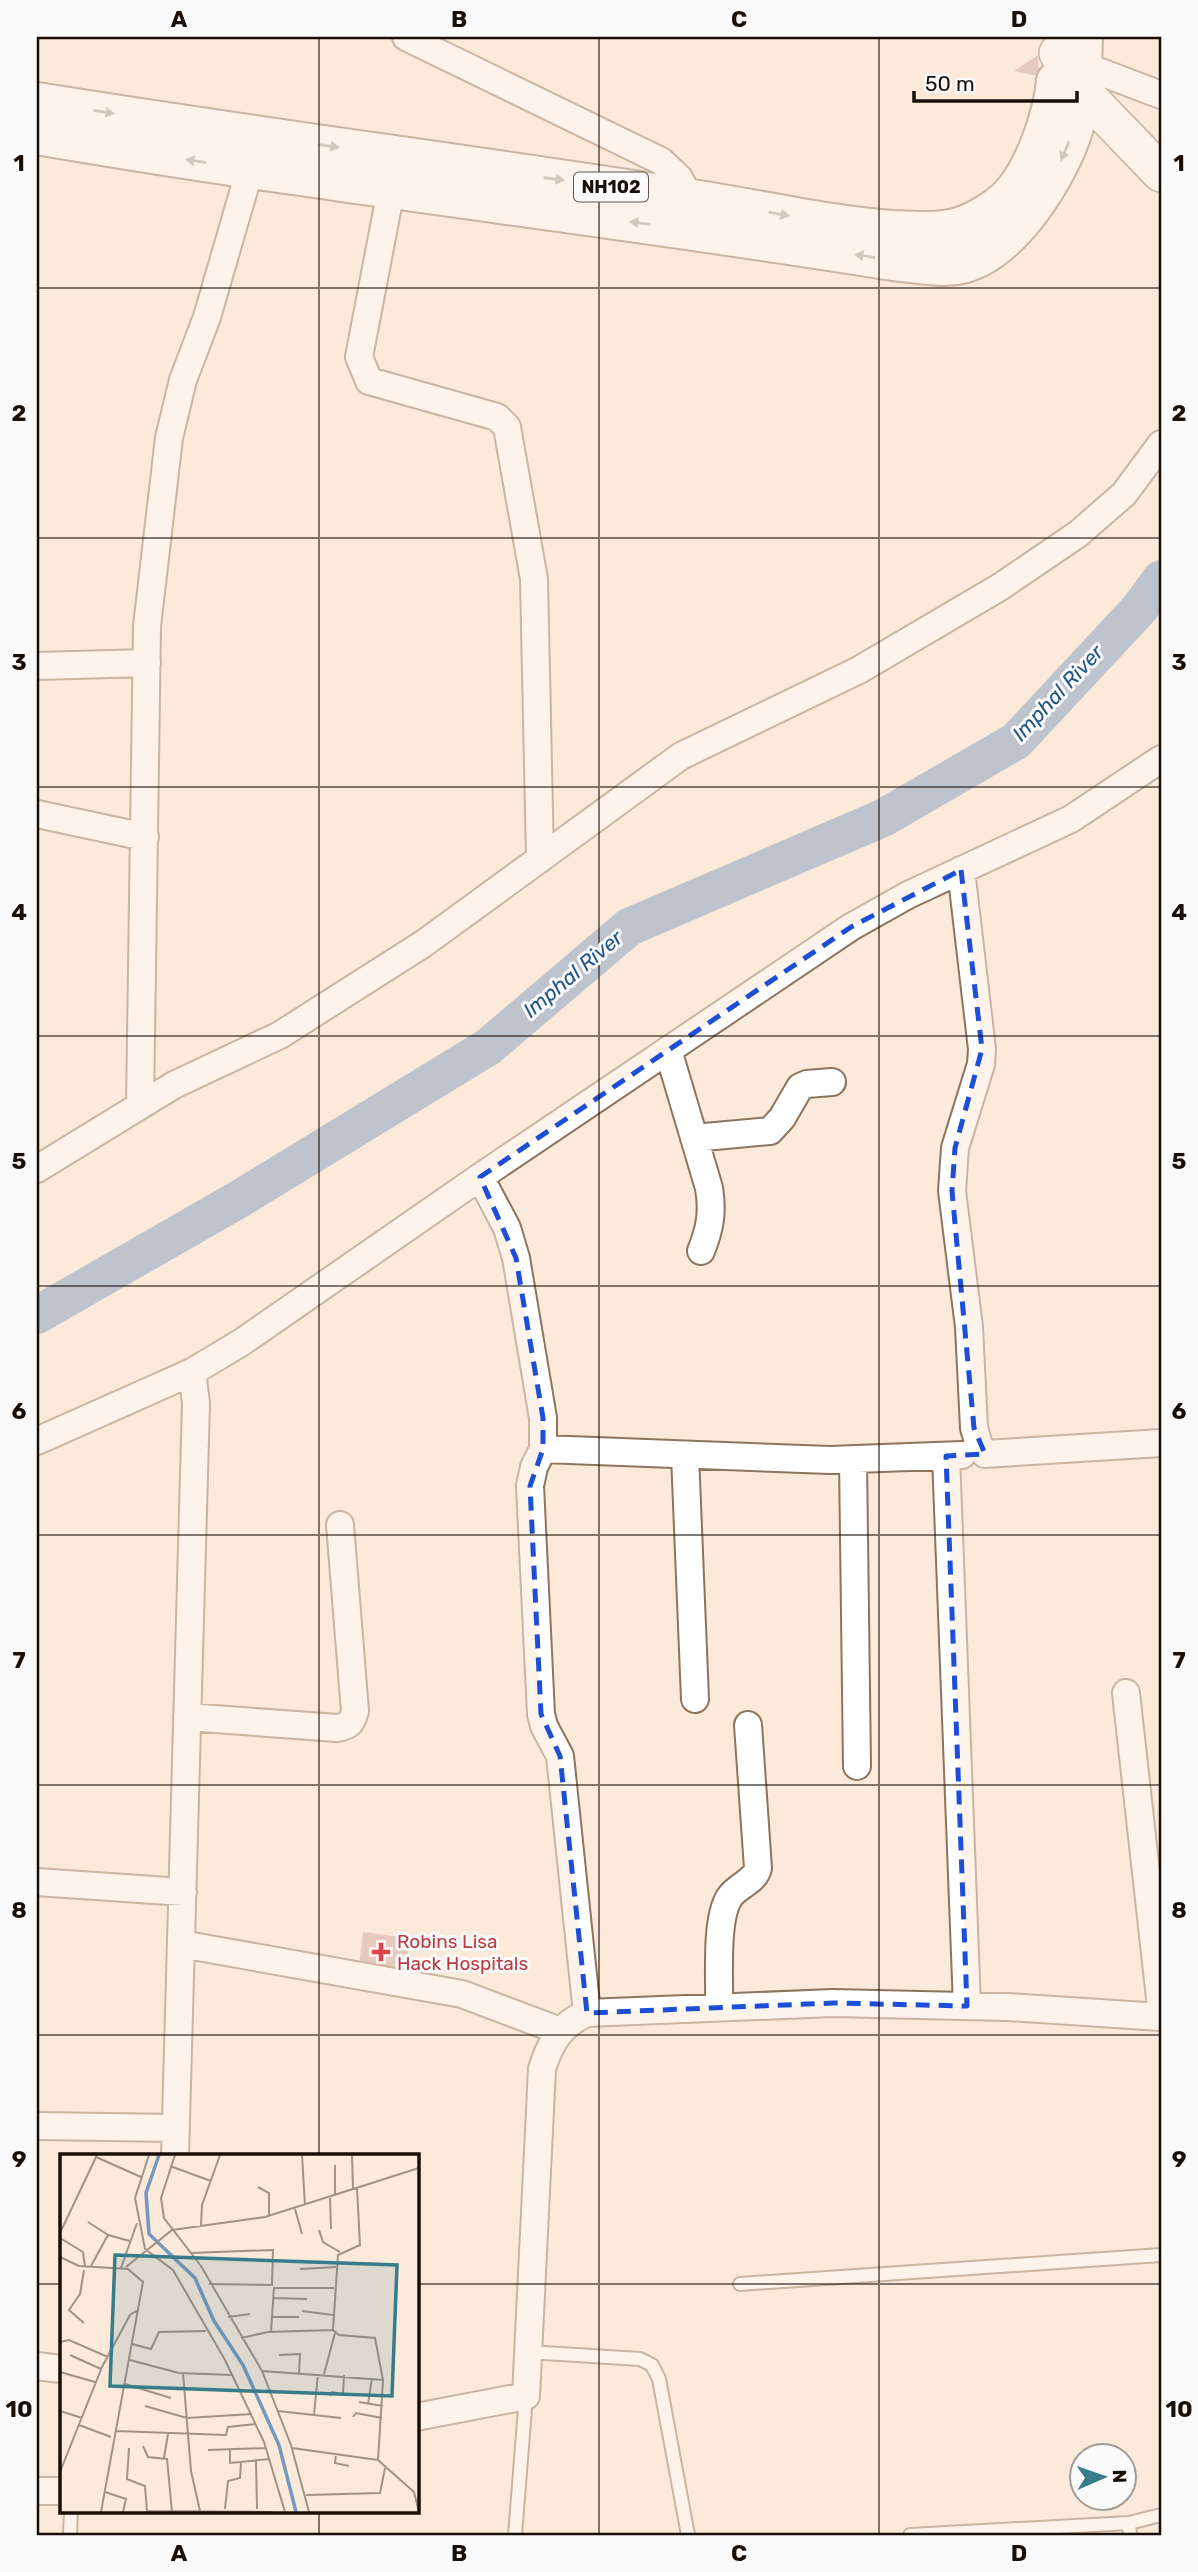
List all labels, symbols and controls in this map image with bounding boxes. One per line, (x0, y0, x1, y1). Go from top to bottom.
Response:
text: A (171, 5, 188, 33)
text: B (451, 5, 467, 33)
text: C (731, 5, 747, 33)
text: D (1011, 5, 1027, 33)
scale bar (914, 60, 1077, 104)
text: 50 m (925, 71, 975, 96)
one-way arrow (93, 107, 115, 118)
one-way arrow (318, 141, 340, 152)
one-way arrow (1059, 141, 1070, 162)
text: 1 (13, 149, 25, 177)
text: 1 (1173, 149, 1185, 177)
one-way arrow (185, 155, 207, 166)
road number: NH102 (574, 172, 648, 202)
one-way arrow (543, 174, 565, 185)
one-way arrow (768, 208, 790, 219)
one-way arrow (628, 217, 650, 228)
one-way arrow (853, 250, 875, 261)
text: 2 (12, 399, 26, 427)
text: 2 (1172, 399, 1186, 427)
water label: Imphal River (1007, 639, 1109, 746)
text: 3 (11, 648, 27, 676)
text: 3 (1171, 648, 1187, 676)
text: 4 (11, 898, 27, 926)
text: 4 (1171, 898, 1187, 926)
water label: Imphal River (518, 924, 628, 1022)
text: 5 (12, 1147, 27, 1175)
text: 5 (1172, 1147, 1187, 1175)
text: 6 (12, 1397, 27, 1425)
text: 6 (1172, 1397, 1187, 1425)
text: 7 (12, 1646, 26, 1674)
text: 7 (1172, 1646, 1186, 1674)
text: 8 (11, 1896, 27, 1924)
text: 8 (1171, 1896, 1187, 1924)
place label: Robins Lisa Hack Hospitals (397, 1930, 528, 1975)
marker: Robins Lisa Hack Hospitals (371, 1942, 391, 1962)
text: 9 (12, 2145, 26, 2173)
text: 9 (1172, 2145, 1186, 2173)
inset map (60, 2154, 418, 2512)
text: 10 (5, 2395, 33, 2423)
text: 10 (1165, 2395, 1193, 2423)
north arrow (1068, 2442, 1138, 2512)
text: N (1108, 2469, 1131, 2484)
text: A (171, 2539, 188, 2567)
text: B (451, 2539, 467, 2567)
text: C (731, 2539, 747, 2567)
text: D (1011, 2539, 1027, 2567)

